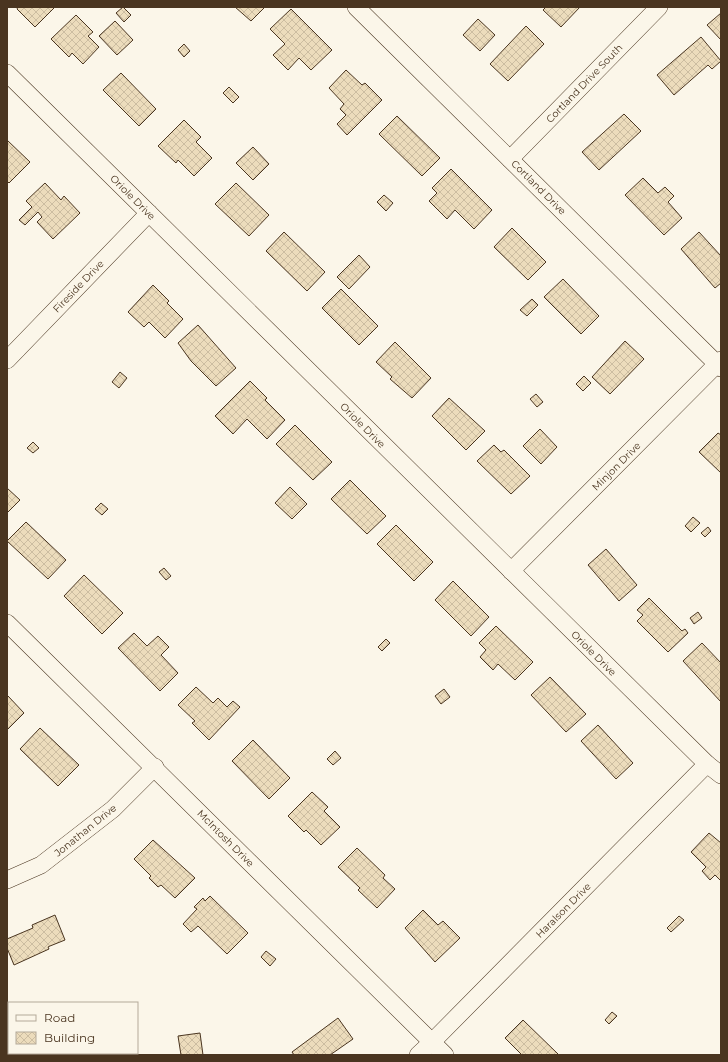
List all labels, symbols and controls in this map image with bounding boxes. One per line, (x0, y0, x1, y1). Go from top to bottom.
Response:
street label: Cortland Drive South (543, 41, 625, 126)
street label: Cortland Drive (508, 157, 569, 218)
street label: Oriole Drive (107, 172, 158, 223)
street label: Fireside Drive (50, 257, 107, 315)
street label: Oriole Drive (337, 400, 388, 451)
street label: Minjon Drive (589, 439, 643, 493)
street label: Oriole Drive (568, 628, 619, 679)
street label: Jonathan Drive (51, 801, 119, 860)
street label: McIntosh Drive (194, 807, 257, 870)
street label: Haralson Drive (533, 880, 594, 941)
legend (8, 1002, 138, 1054)
text: Road (44, 1010, 75, 1025)
text: Building (44, 1030, 95, 1045)

